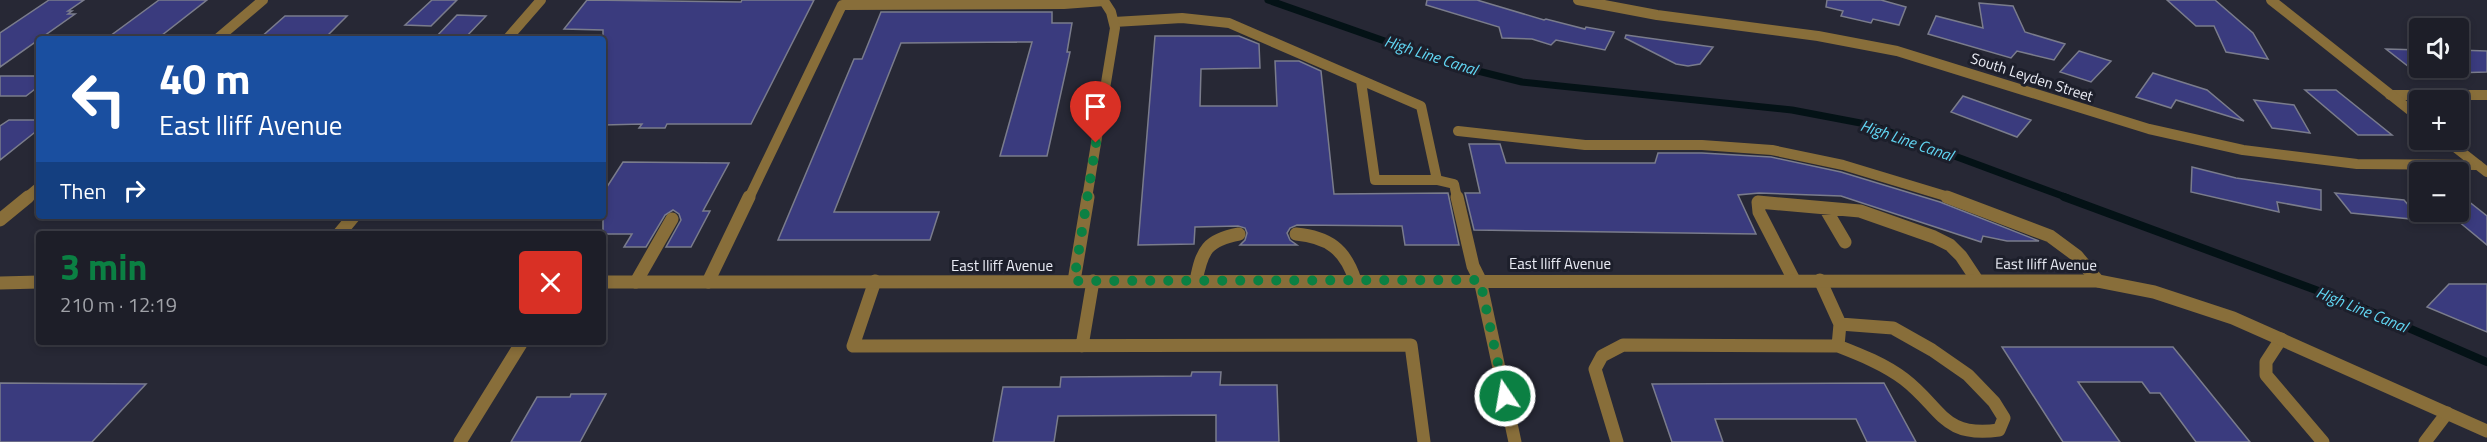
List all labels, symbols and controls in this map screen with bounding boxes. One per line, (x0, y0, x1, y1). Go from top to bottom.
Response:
map controls (2409, 18, 2469, 222)
button: sound (2409, 18, 2469, 78)
water label: High Line Canal (1381, 29, 1482, 82)
text: 40 m (159, 46, 251, 110)
street label: South Leyden Street (1968, 46, 2097, 108)
icon: left (60, 60, 138, 138)
pin (1070, 81, 1121, 143)
icon: arrive (1079, 90, 1112, 123)
button: + (2409, 90, 2469, 150)
text: East Iliff Avenue (159, 104, 343, 145)
water label: High Line Canal (1857, 113, 1958, 168)
button: − (2409, 162, 2469, 222)
text: Then (60, 174, 106, 208)
icon: right (118, 174, 151, 207)
text: 3 min (60, 239, 147, 294)
button: close (519, 251, 582, 314)
street label: East Iliff Avenue (1509, 252, 1611, 275)
street label: East Iliff Avenue (1995, 252, 2097, 276)
street label: East Iliff Avenue (951, 254, 1053, 277)
water label: High Line Canal (2313, 280, 2413, 339)
text: 210 m · 12:19 (60, 289, 177, 320)
position arrow (1473, 364, 1537, 428)

